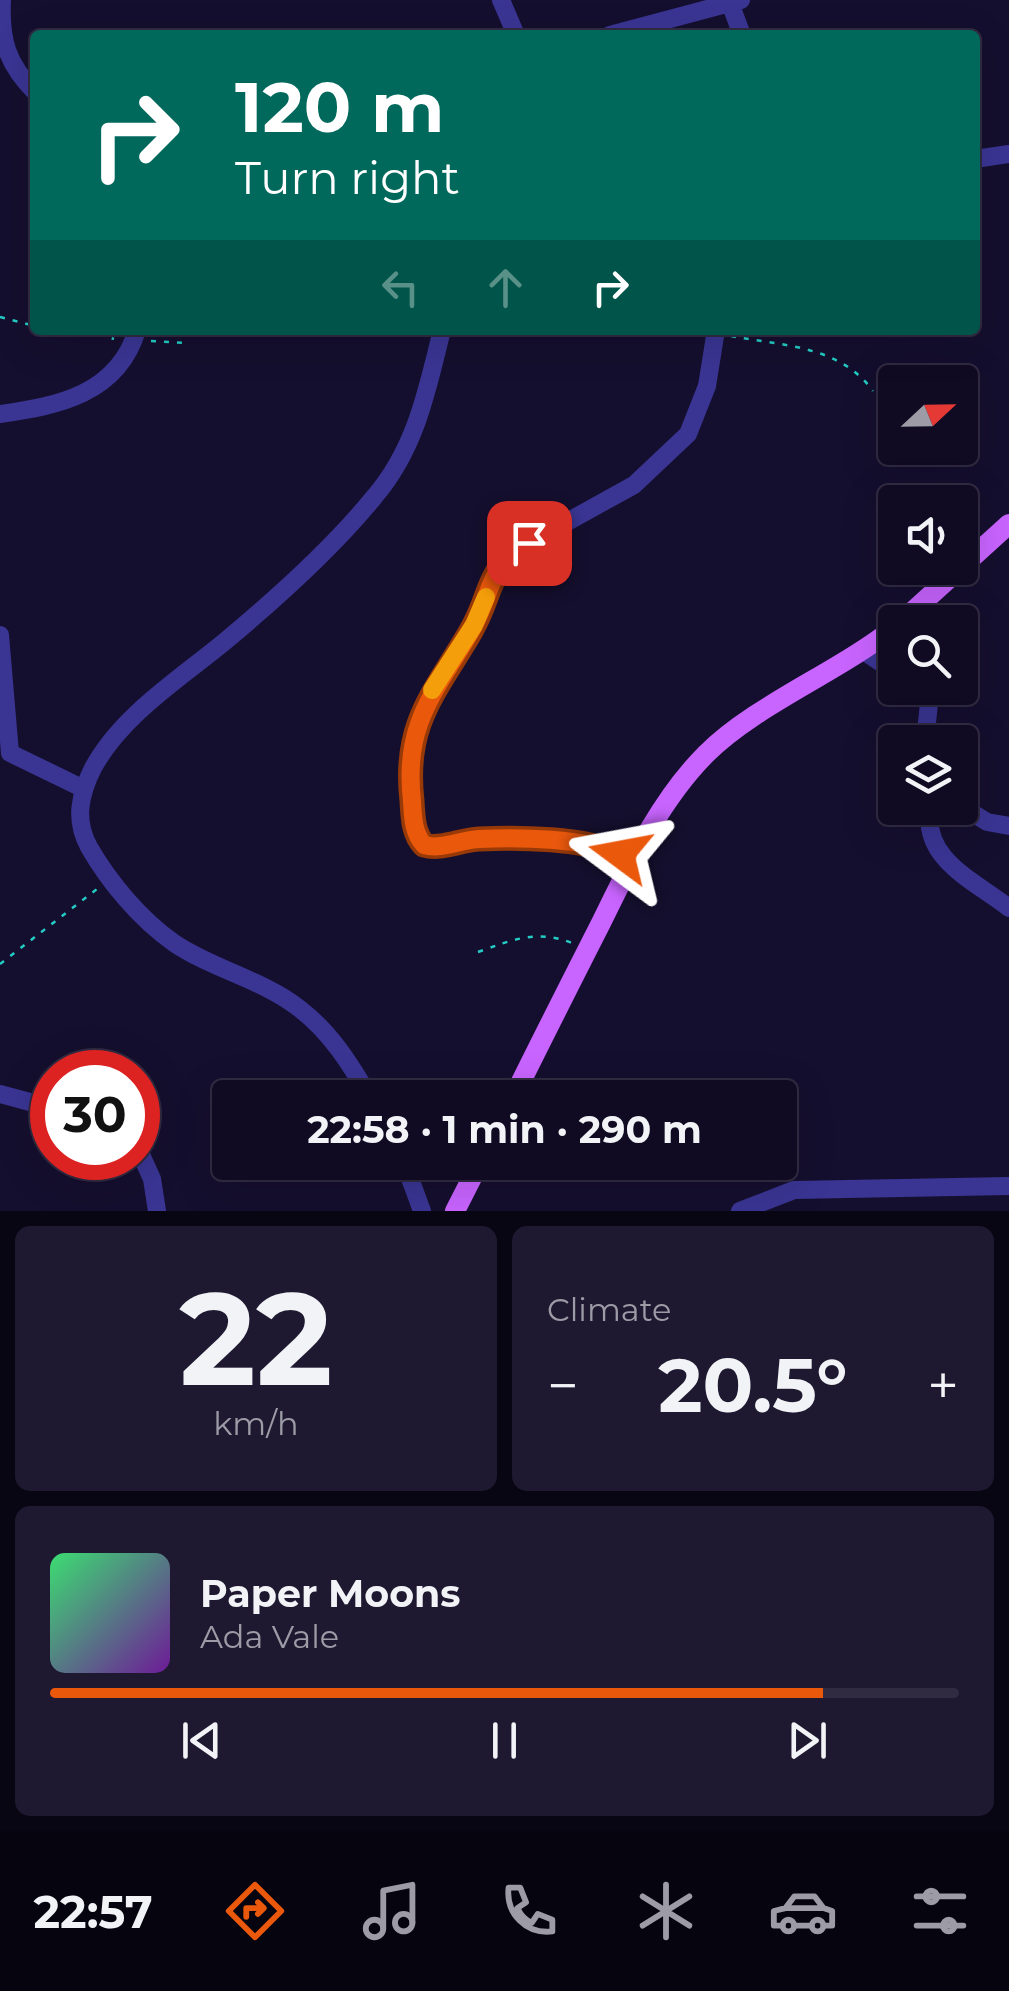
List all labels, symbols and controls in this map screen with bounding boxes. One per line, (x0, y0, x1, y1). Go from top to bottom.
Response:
text: 120 m (235, 64, 445, 150)
icon: right (70, 70, 200, 200)
text: Turn right (235, 150, 460, 205)
icon: left (373, 260, 428, 315)
icon: ahead (478, 260, 533, 315)
icon: right (583, 260, 638, 315)
north arrow (878, 365, 978, 465)
map controls (878, 365, 978, 825)
button: sound (878, 485, 978, 585)
pin (487, 501, 572, 586)
icon: arrive (502, 516, 557, 571)
button: search (878, 605, 978, 705)
button: layers (878, 725, 978, 825)
position arrow (568, 802, 672, 906)
speed limit sign: 30 (30, 1050, 160, 1180)
text: 22:58 · 1 min · 290 m (307, 1106, 702, 1153)
text: 22 (179, 1259, 333, 1418)
text: Climate (547, 1290, 671, 1329)
text: 20.5° (658, 1339, 848, 1431)
text: − (547, 1352, 579, 1419)
text: + (927, 1352, 959, 1419)
text: km/h (213, 1404, 299, 1443)
text: Paper Moons (200, 1570, 461, 1617)
text: Ada Vale (200, 1617, 339, 1656)
icon: previous (174, 1713, 229, 1768)
icon: pause (477, 1713, 532, 1768)
icon: next (780, 1713, 835, 1768)
icon: directions (220, 1876, 290, 1946)
icon: music (357, 1876, 427, 1946)
icon: phone (494, 1876, 564, 1946)
icon: climate (631, 1876, 701, 1946)
icon: car (768, 1876, 838, 1946)
icon: filters (905, 1876, 975, 1946)
text: 22:57 (34, 1884, 153, 1939)

